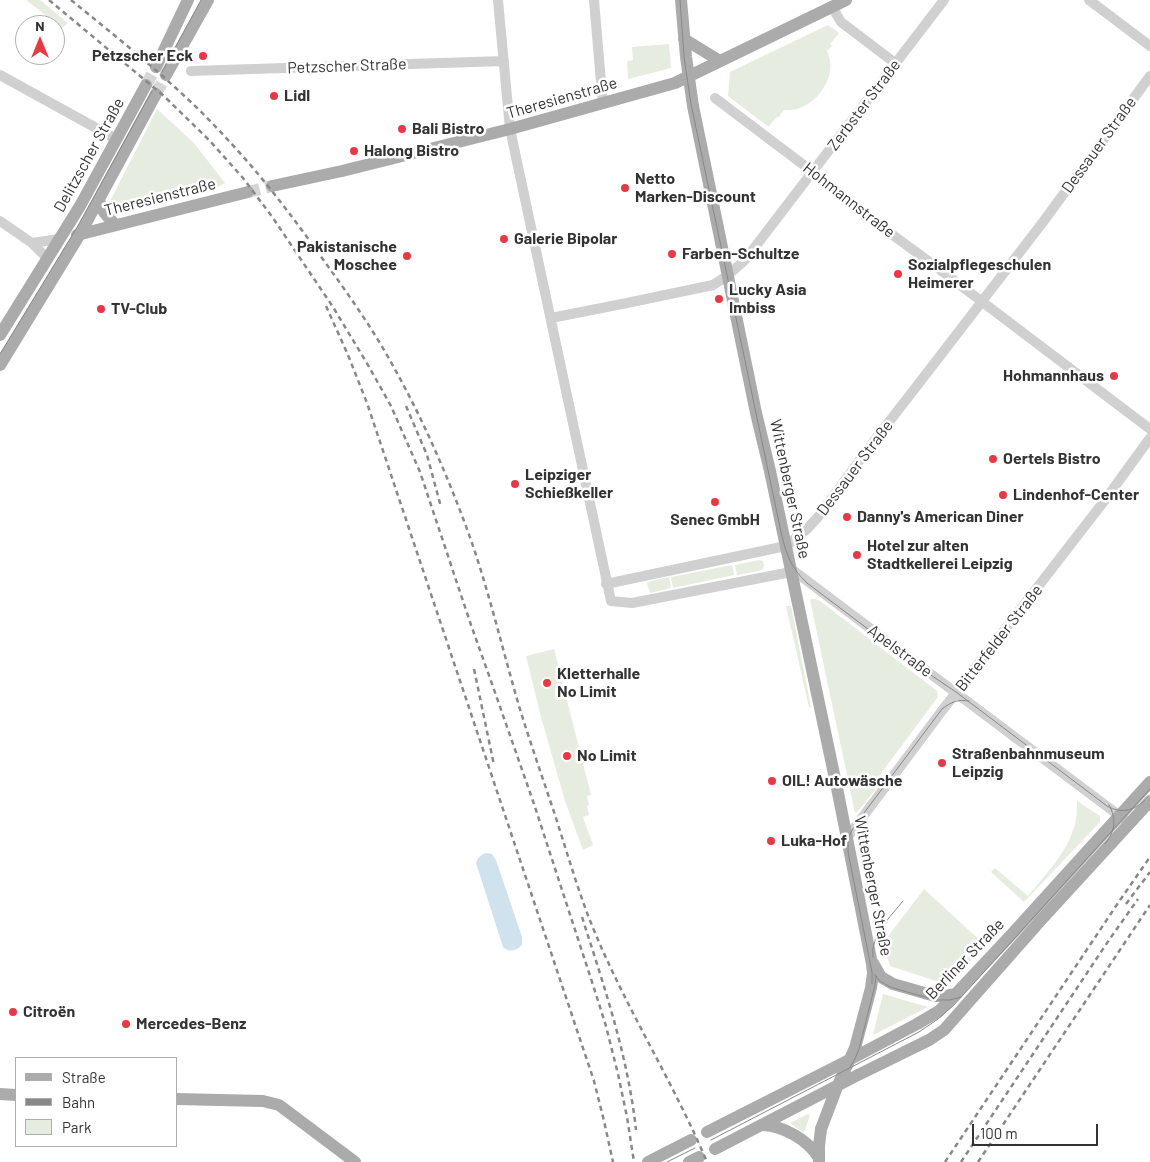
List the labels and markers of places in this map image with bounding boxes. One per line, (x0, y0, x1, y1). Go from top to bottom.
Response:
place label: Petzscher Eck (92, 46, 193, 66)
marker: Petzscher Eck (197, 50, 209, 62)
place label: Lidl (284, 86, 310, 106)
marker: Lidl (268, 90, 280, 102)
place label: Bali Bistro (412, 119, 484, 139)
marker: Bali Bistro (396, 123, 408, 135)
place label: Halong Bistro (364, 141, 459, 161)
marker: Halong Bistro (348, 145, 360, 157)
place label: Netto Marken-Discount (635, 169, 756, 207)
marker: Netto Marken-Discount (619, 182, 631, 194)
place label: Galerie Bipolar (514, 229, 617, 249)
marker: Galerie Bipolar (498, 233, 510, 245)
place label: Pakistanische Moschee (297, 237, 397, 275)
place label: Farben-Schultze (682, 244, 799, 264)
marker: Farben-Schultze (666, 248, 678, 260)
marker: Pakistanische Moschee (401, 250, 413, 262)
place label: Sozialpflegeschulen Heimerer (908, 255, 1051, 293)
marker: Sozialpflegeschulen Heimerer (892, 268, 904, 280)
place label: Lucky Asia Imbiss (729, 280, 807, 318)
marker: Lucky Asia Imbiss (713, 293, 725, 305)
place label: TV-Club (111, 299, 167, 319)
marker: TV-Club (95, 303, 107, 315)
place label: Hohmannhaus (1003, 366, 1104, 386)
marker: Hohmannhaus (1108, 370, 1120, 382)
place label: Oertels Bistro (1003, 449, 1101, 469)
marker: Oertels Bistro (987, 453, 999, 465)
place label: Leipziger Schießkeller (525, 465, 613, 503)
marker: Leipziger Schießkeller (509, 478, 521, 490)
place label: Lindenhof-Center (1013, 485, 1139, 505)
marker: Lindenhof-Center (997, 489, 1009, 501)
marker: Senec GmbH (709, 496, 721, 508)
place label: Danny's American Diner (857, 507, 1024, 527)
place label: Senec GmbH (670, 510, 760, 530)
marker: Danny's American Diner (841, 511, 853, 523)
place label: Hotel zur alten Stadtkellerei Leipzig (867, 536, 1013, 574)
marker: Hotel zur alten Stadtkellerei Leipzig (851, 549, 863, 561)
place label: Kletterhalle No Limit (557, 664, 640, 702)
marker: Kletterhalle No Limit (541, 677, 553, 689)
place label: Straßenbahnmuseum Leipzig (952, 744, 1105, 782)
place label: No Limit (577, 746, 637, 766)
marker: No Limit (561, 750, 573, 762)
marker: Straßenbahnmuseum Leipzig (936, 757, 948, 769)
place label: OIL! Autowäsche (782, 771, 902, 791)
marker: OIL! Autowäsche (766, 775, 778, 787)
place label: Luka-Hof (781, 831, 847, 851)
marker: Luka-Hof (765, 835, 777, 847)
place label: Citroën (23, 1002, 75, 1022)
marker: Citroën (7, 1006, 19, 1018)
place label: Mercedes-Benz (136, 1014, 246, 1034)
marker: Mercedes-Benz (120, 1018, 132, 1030)

